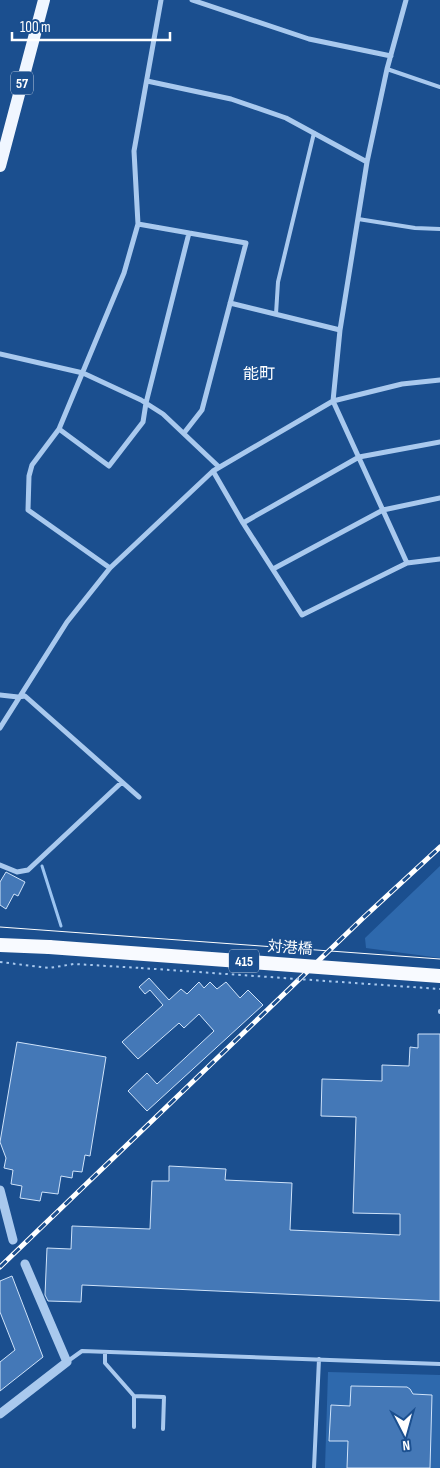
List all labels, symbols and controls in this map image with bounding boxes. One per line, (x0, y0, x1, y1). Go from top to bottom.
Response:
scale bar (12, 10, 170, 42)
text: 100 m (20, 18, 51, 37)
road number: 57 (11, 72, 33, 95)
district label: 能町 (243, 365, 275, 384)
street label: 対港橋 (267, 937, 313, 959)
road number: 415 (229, 949, 259, 972)
north arrow (380, 1408, 430, 1458)
text: N (402, 1437, 411, 1454)

